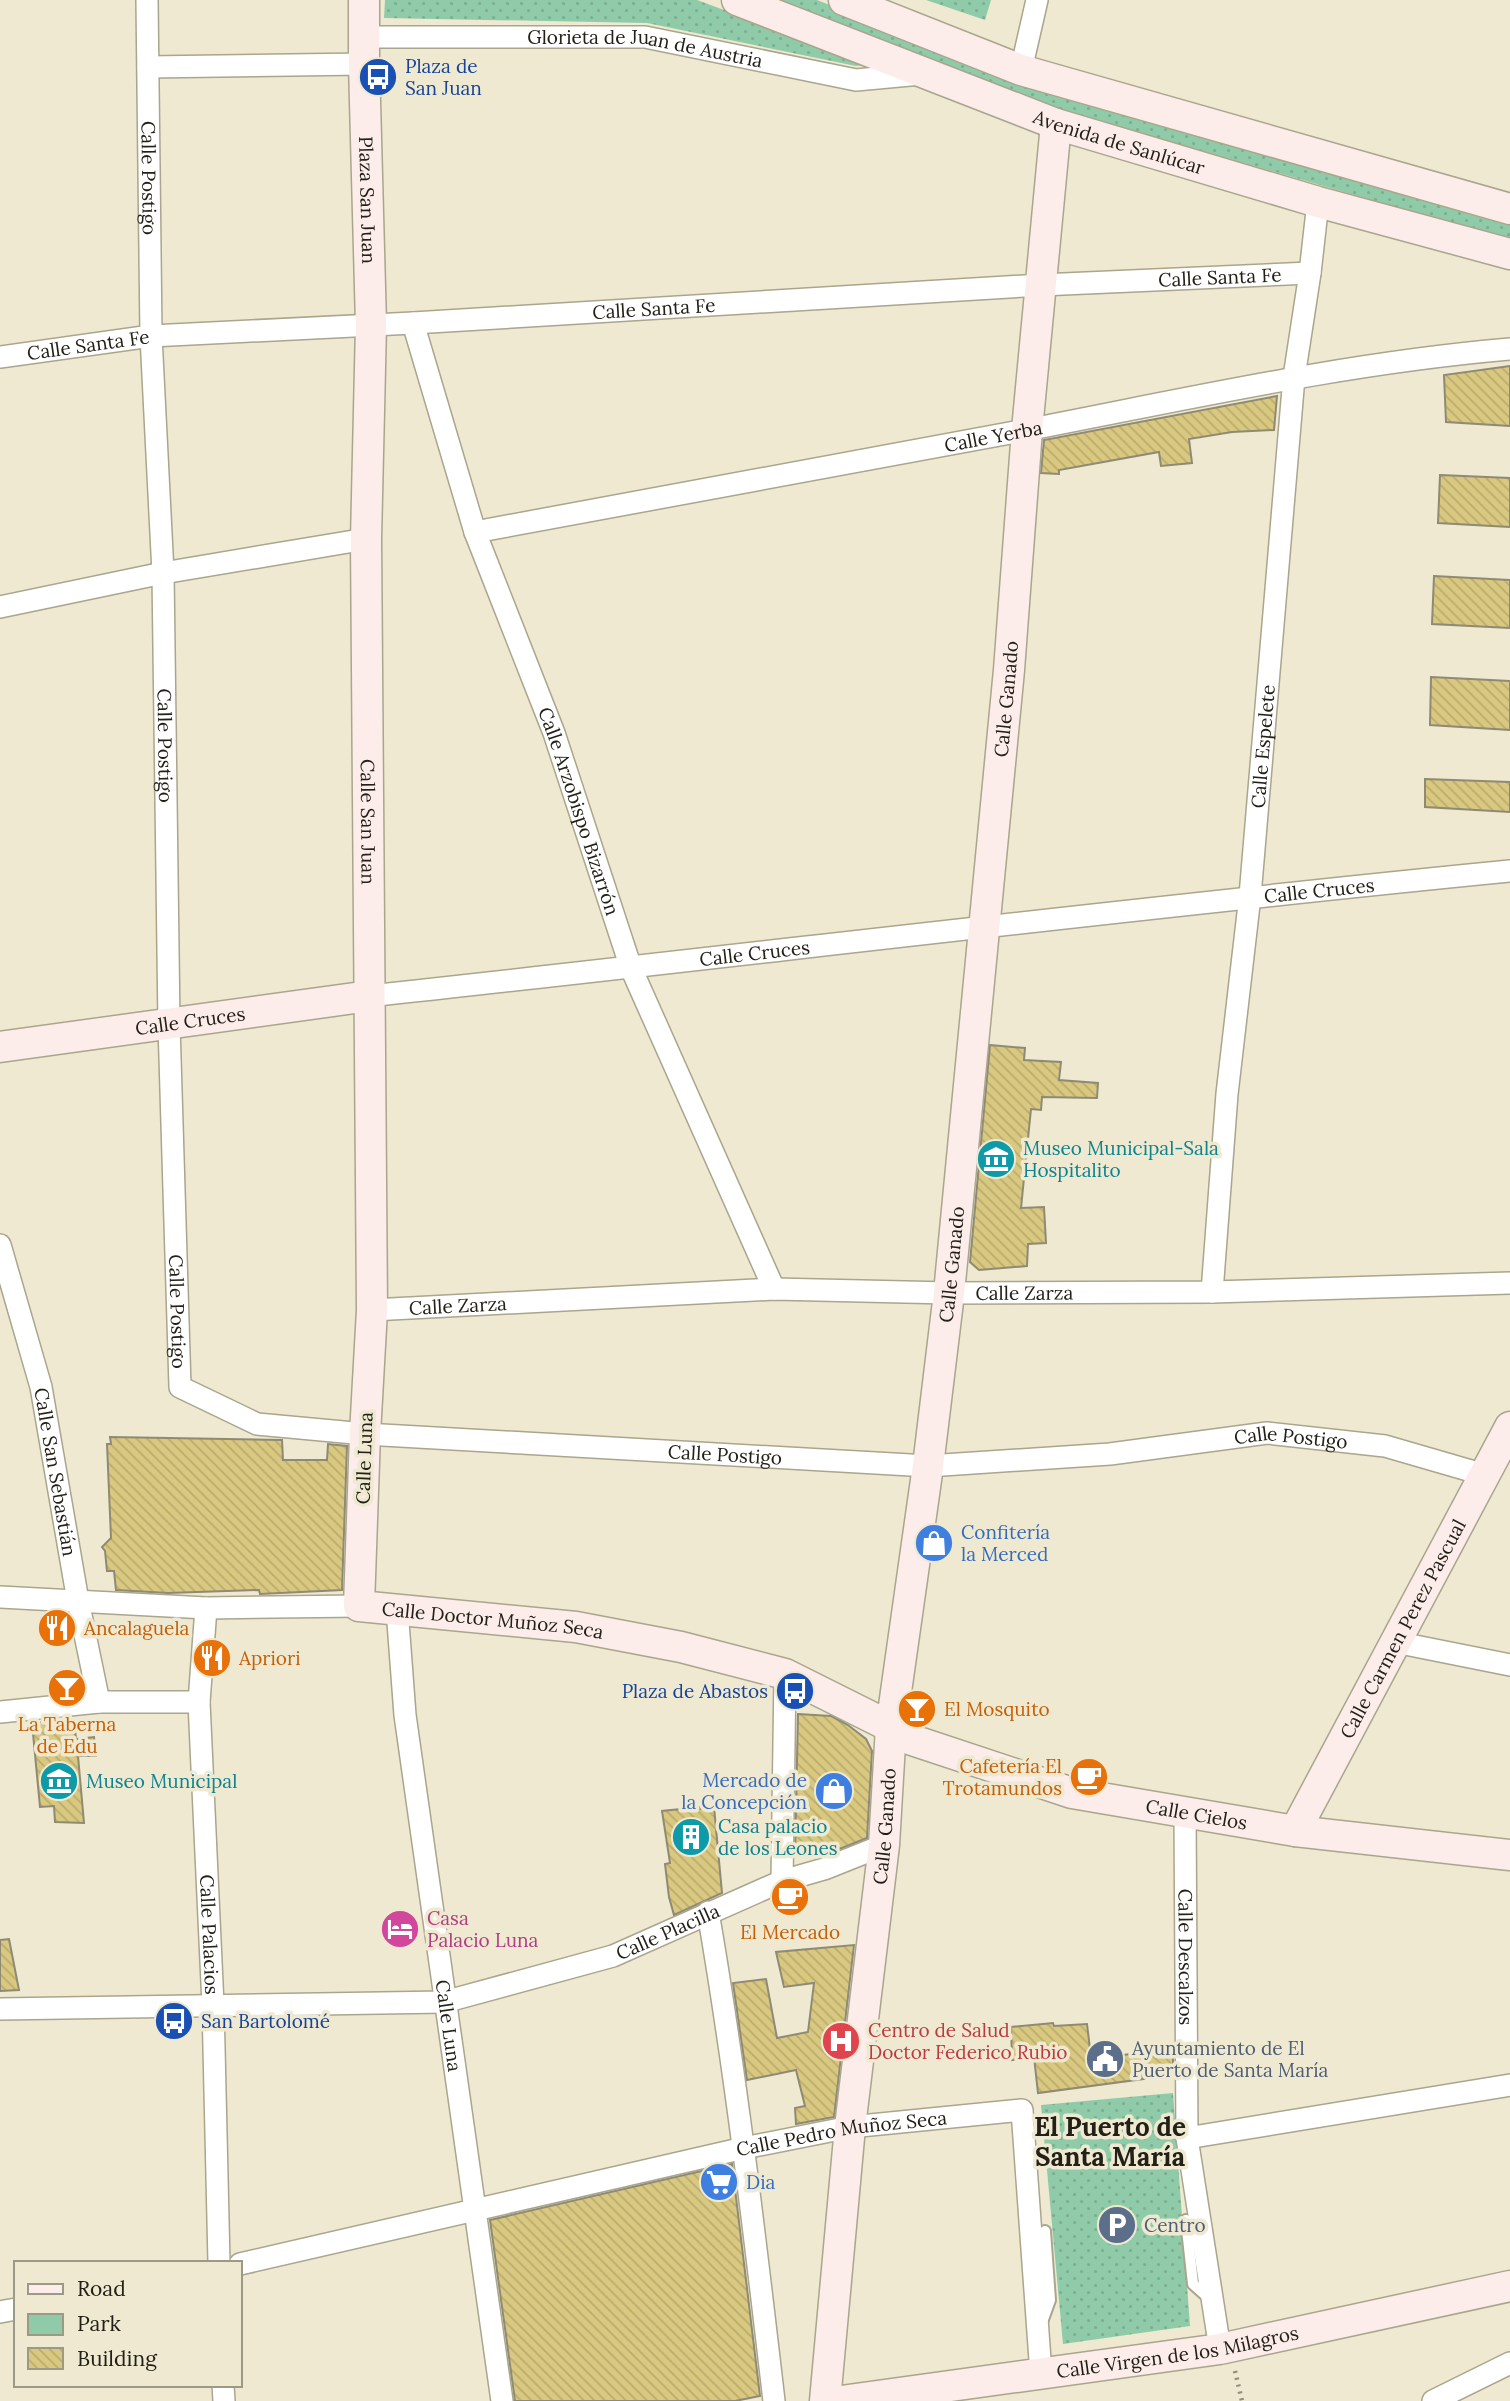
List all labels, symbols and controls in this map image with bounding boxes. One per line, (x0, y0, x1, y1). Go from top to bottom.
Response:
street label: Glorieta de Juan de Austria (527, 25, 765, 73)
place label: Plaza de San Juan (405, 54, 482, 100)
bus stop icon: Plaza de San Juan (357, 56, 399, 98)
street label: Avenida de Sanlúcar (1029, 104, 1208, 180)
street label: Calle Postigo (136, 121, 162, 235)
street label: Plaza San Juan (354, 136, 381, 264)
street label: Calle Santa Fe (1158, 262, 1282, 292)
street label: Calle Santa Fe (591, 293, 716, 324)
street label: Calle Santa Fe (25, 324, 151, 365)
street label: Calle Yerba (942, 415, 1044, 457)
street label: Calle Ganado (989, 640, 1023, 758)
street label: Calle Espelete (1245, 684, 1280, 809)
street label: Calle Postigo (153, 688, 178, 803)
street label: Calle Arzobispo Bizarrón (533, 704, 625, 918)
street label: Calle San Juan (356, 759, 381, 885)
street label: Calle Cruces (1263, 873, 1376, 908)
street label: Calle Cruces (698, 935, 811, 971)
street label: Calle Cruces (134, 1001, 247, 1040)
place label: Museo Municipal-Sala Hospitalito (1023, 1136, 1219, 1182)
museum icon: Museo Municipal-Sala Hospitalito (975, 1138, 1017, 1180)
street label: Calle Ganado (934, 1205, 969, 1324)
street label: Calle Postigo (164, 1254, 191, 1369)
street label: Calle Zarza (975, 1281, 1074, 1305)
street label: Calle Zarza (408, 1291, 508, 1320)
street label: Calle San Sebastián (29, 1386, 82, 1558)
street label: Calle Luna (350, 1411, 378, 1505)
street label: Calle Postigo (1232, 1421, 1349, 1454)
street label: Calle Postigo (667, 1439, 783, 1470)
street label: Calle Carmen Perez Pascual (1334, 1515, 1471, 1743)
place label: Confitería la Merced (961, 1520, 1050, 1566)
shop icon: Confitería la Merced (913, 1522, 955, 1564)
street label: Calle Doctor Muñoz Seca (381, 1596, 606, 1644)
restaurant icon: Ancalaguela (36, 1607, 78, 1649)
place label: Ancalaguela (83, 1616, 190, 1640)
restaurant icon: Apriori (191, 1637, 233, 1679)
place label: Apriori (238, 1646, 300, 1670)
bar icon: La Taberna de Edu (46, 1667, 88, 1709)
bus stop icon: Plaza de Abastos (774, 1670, 816, 1712)
place label: Plaza de Abastos (622, 1679, 768, 1703)
bar icon: El Mosquito (896, 1688, 938, 1730)
place label: El Mosquito (944, 1697, 1050, 1721)
place label: La Taberna de Edu (18, 1712, 117, 1758)
place label: Cafetería El Trotamundos (943, 1754, 1062, 1800)
cafe icon: Cafetería El Trotamundos (1068, 1756, 1110, 1798)
museum icon: Museo Municipal (38, 1760, 80, 1802)
street label: Calle Ganado (867, 1767, 901, 1886)
place label: Mercado de la Concepción (681, 1768, 807, 1814)
place label: Museo Municipal (86, 1769, 237, 1793)
shop icon: Mercado de la Concepción (813, 1770, 855, 1812)
street label: Calle Cielos (1144, 1794, 1249, 1835)
place label: Casa palacio de los Leones (718, 1814, 838, 1860)
building icon: Casa palacio de los Leones (670, 1816, 712, 1858)
street label: Calle Palacios (195, 1874, 225, 1995)
cafe icon: El Mercado (769, 1876, 811, 1918)
street label: Calle Descalzos (1173, 1889, 1198, 2026)
street label: Calle Placilla (612, 1898, 723, 1965)
place label: Casa Palacio Luna (427, 1906, 539, 1952)
hotel icon: Casa Palacio Luna (379, 1908, 421, 1950)
place label: El Mercado (740, 1920, 840, 1944)
street label: Calle Luna (431, 1978, 467, 2073)
bus stop icon: San Bartolomé (153, 2000, 195, 2042)
place label: San Bartolomé (201, 2009, 330, 2033)
place label: Centro de Salud Doctor Federico Rubio (868, 2018, 1067, 2064)
hospital icon: Centro de Salud Doctor Federico Rubio (820, 2020, 862, 2062)
place label: Ayuntamiento de El Puerto de Santa María (1131, 2036, 1329, 2082)
public building icon: Ayuntamiento de El Puerto de Santa María (1084, 2038, 1126, 2080)
street label: Calle Pedro Muñoz Seca (734, 2105, 948, 2161)
district label: El Puerto de Santa María (1034, 2110, 1186, 2173)
supermarket icon: Dia (698, 2161, 740, 2203)
place label: Dia (746, 2170, 775, 2194)
parking icon: Centro (1096, 2204, 1138, 2246)
place label: Centro (1144, 2213, 1206, 2237)
legend (14, 2261, 242, 2387)
text: Road (77, 2275, 126, 2302)
text: Park (77, 2310, 121, 2337)
street label: Calle Virgen de los Milagros (1055, 2320, 1301, 2383)
text: Building (77, 2345, 157, 2372)

